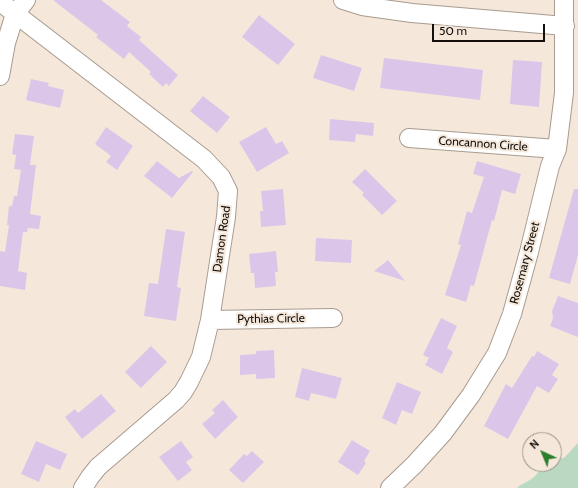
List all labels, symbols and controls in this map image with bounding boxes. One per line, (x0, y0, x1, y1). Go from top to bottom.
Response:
scale bar (434, 16, 547, 42)
text: 50 m (439, 23, 467, 38)
street label: Concannon Circle (438, 134, 528, 154)
street label: Damon Road (210, 205, 234, 273)
street label: Rosemary Street (507, 220, 543, 306)
street label: Pythias Circle (237, 311, 305, 327)
north arrow (522, 432, 562, 472)
text: N (527, 436, 542, 452)

